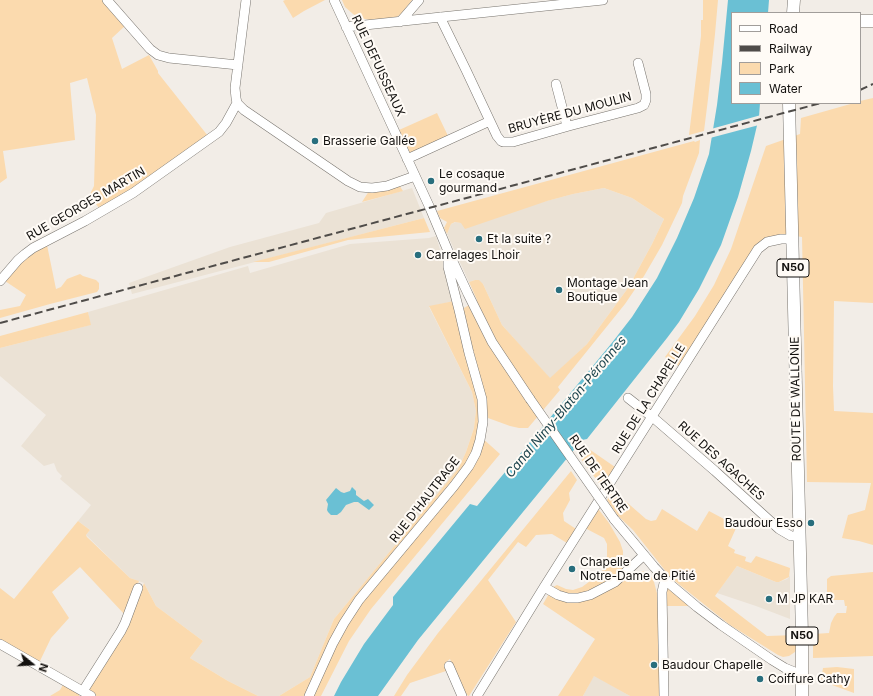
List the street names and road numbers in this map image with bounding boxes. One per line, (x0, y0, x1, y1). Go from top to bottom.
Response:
street label: RUE DEFUISSEAUX (348, 13, 408, 119)
street label: BRUYÈRE DU MOULIN (507, 90, 633, 136)
street label: RUE GEORGES MARTIN (24, 164, 148, 244)
road number: N50 (777, 259, 809, 277)
street label: ROUTE DE WALLONIE (788, 337, 804, 461)
street label: RUE DE LA CHAPELLE (609, 342, 689, 456)
street label: RUE DES AGACHES (675, 418, 767, 504)
street label: RUE DE TERTRE (566, 432, 630, 516)
street label: RUE D'HAUTRAGE (387, 454, 463, 546)
road number: N50 (786, 627, 818, 645)

